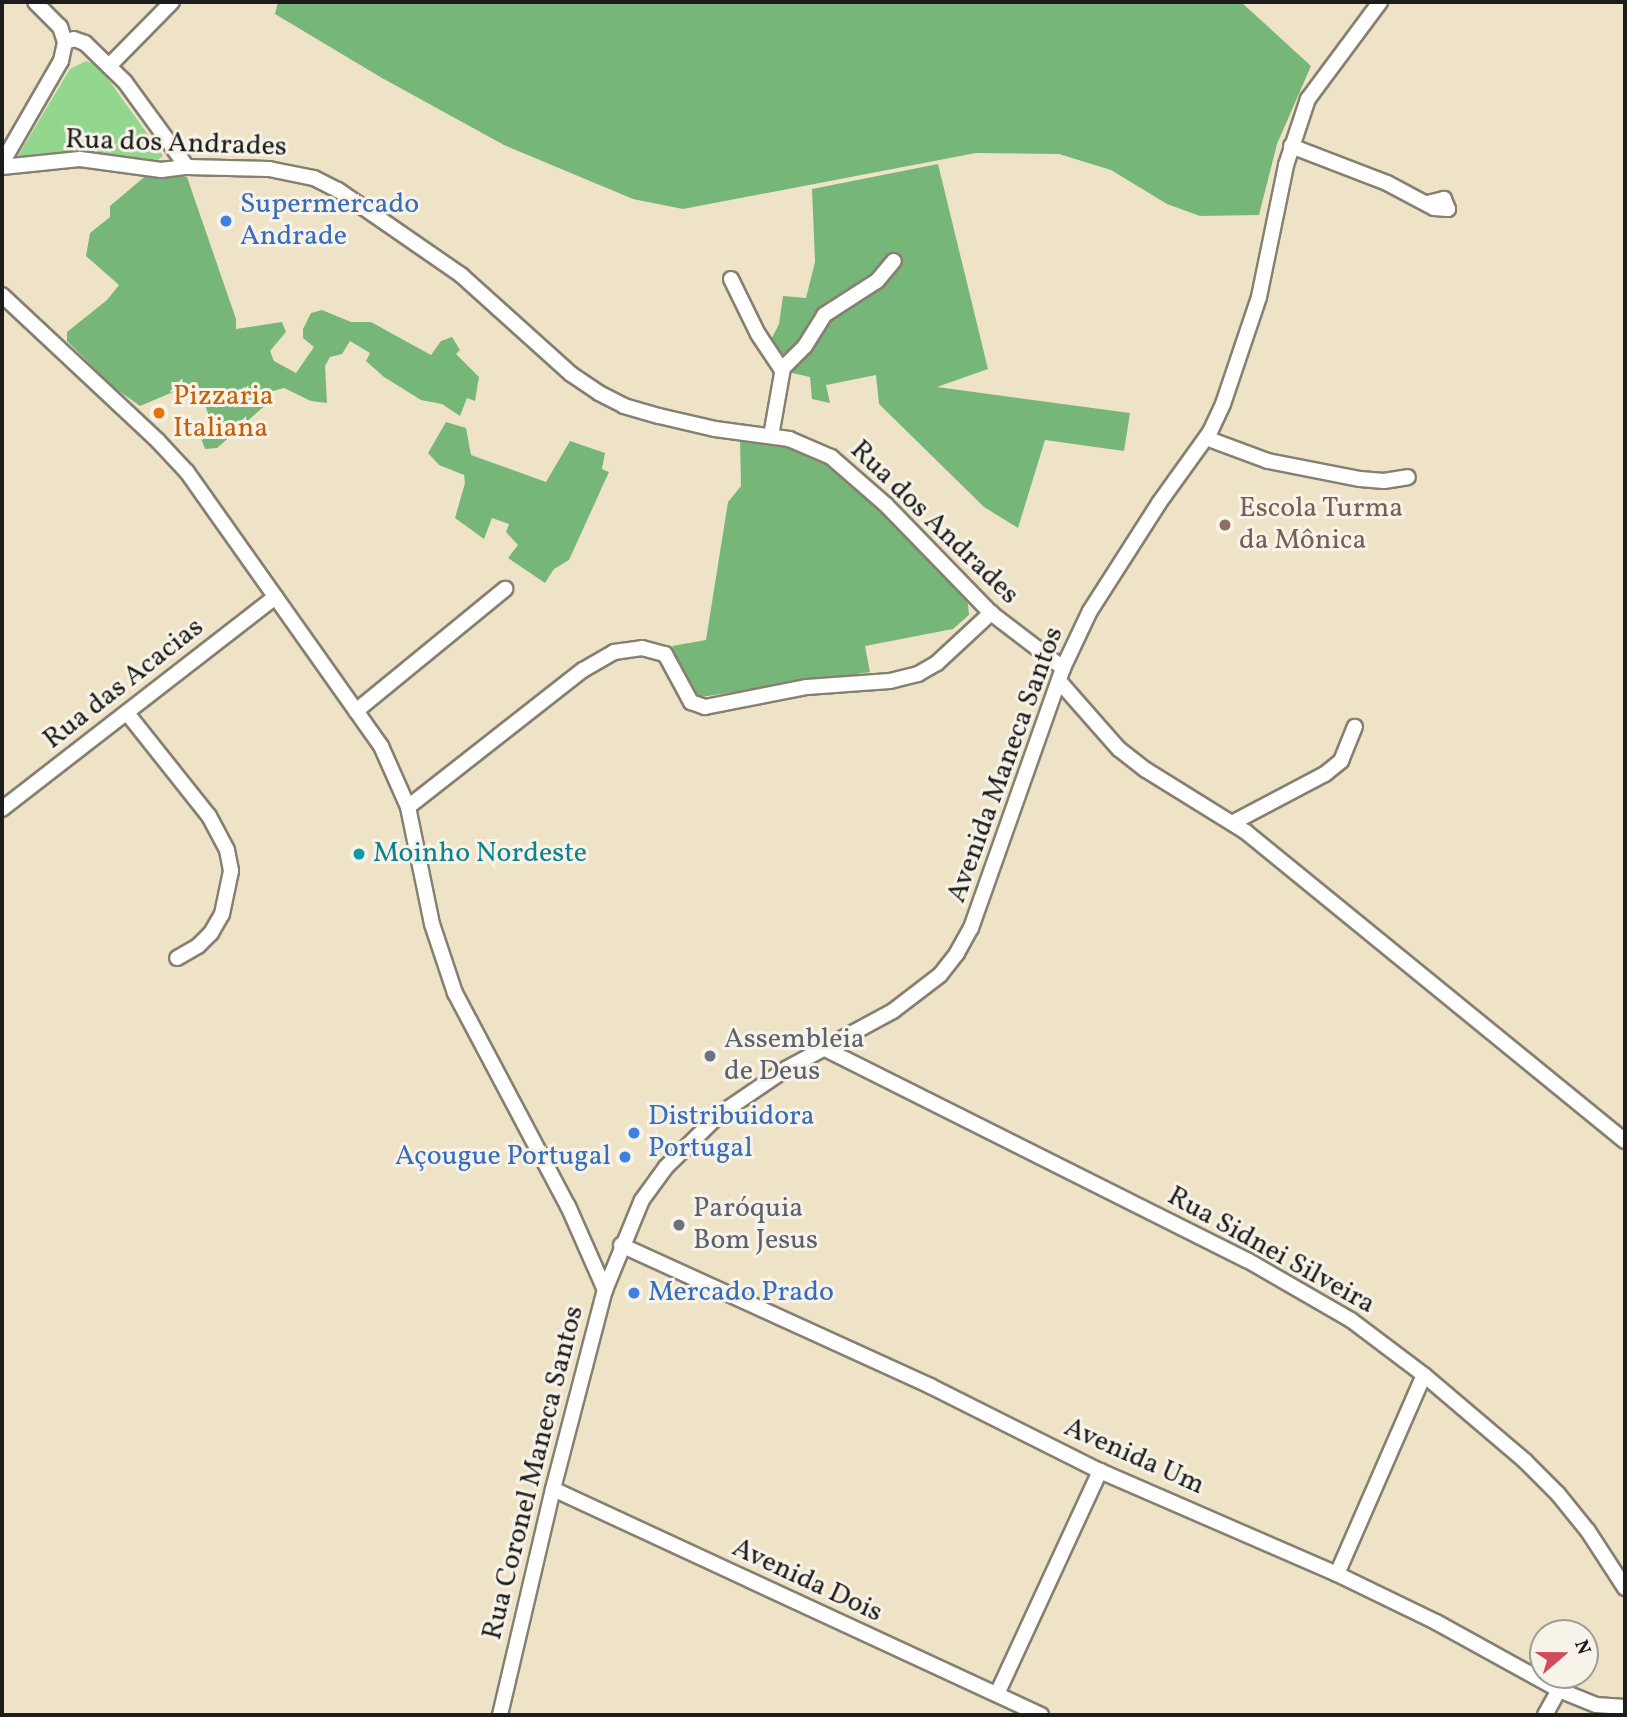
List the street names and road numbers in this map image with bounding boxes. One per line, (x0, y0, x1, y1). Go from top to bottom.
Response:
street label: Rua dos Andrades (65, 123, 287, 165)
street label: Rua dos Andrades (843, 434, 1025, 612)
street label: Rua das Acacias (37, 611, 211, 757)
street label: Avenida Maneca Santos (940, 623, 1072, 907)
street label: Rua Sidnei Silveira (1161, 1180, 1381, 1322)
street label: Rua Coronel Maneca Santos (476, 1303, 592, 1643)
street label: Avenida Um (1059, 1411, 1209, 1503)
street label: Avenida Dois (726, 1532, 888, 1630)

